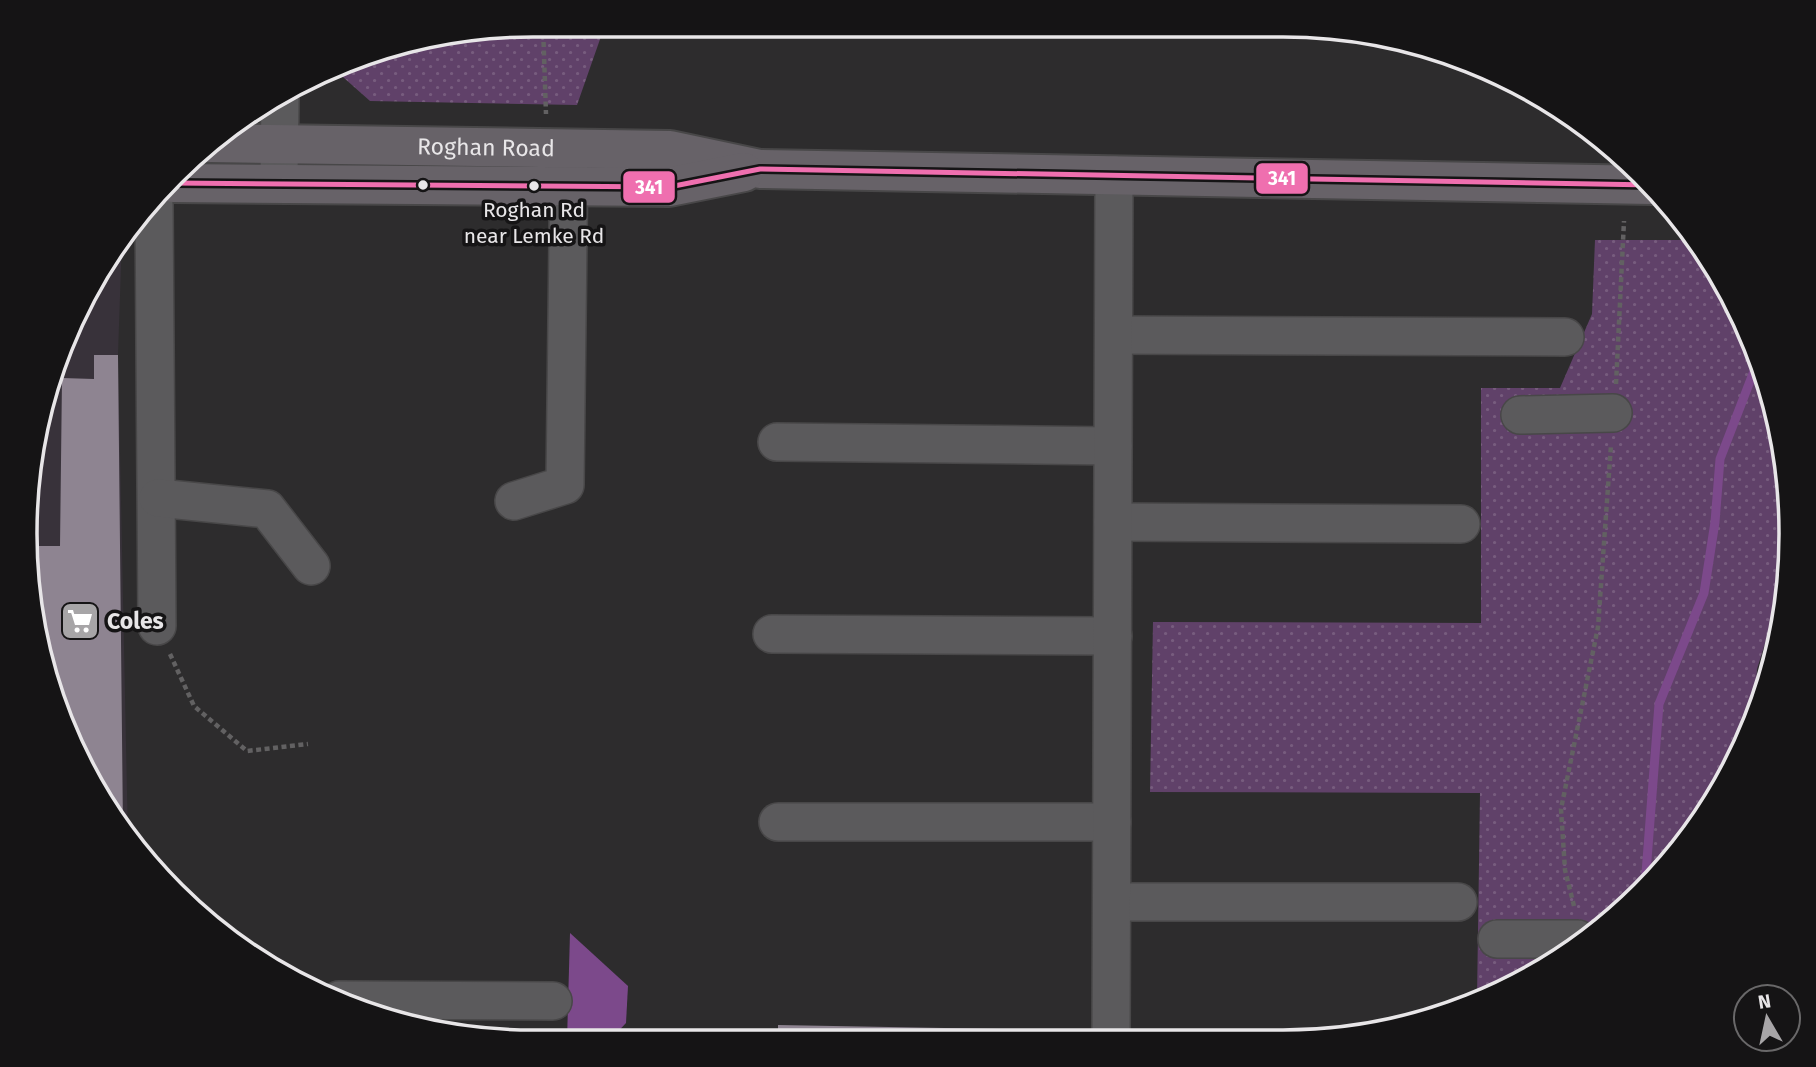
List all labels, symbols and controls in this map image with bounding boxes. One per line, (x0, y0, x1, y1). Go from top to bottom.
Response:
street label: Roghan Road (417, 132, 555, 162)
line badge: 341 (1255, 162, 1309, 195)
text: 341 (1267, 167, 1296, 190)
line badge: 341 (622, 170, 676, 204)
text: 341 (634, 176, 663, 199)
unlabelled marker (416, 178, 430, 192)
marker: Roghan Rd near Lemke Rd (527, 179, 541, 193)
place label: Roghan Rd near Lemke Rd (464, 197, 604, 249)
supermarket icon: Coles (59, 600, 101, 642)
place label: Coles (107, 607, 164, 635)
north arrow (1732, 983, 1802, 1053)
text: N (1756, 989, 1772, 1014)

